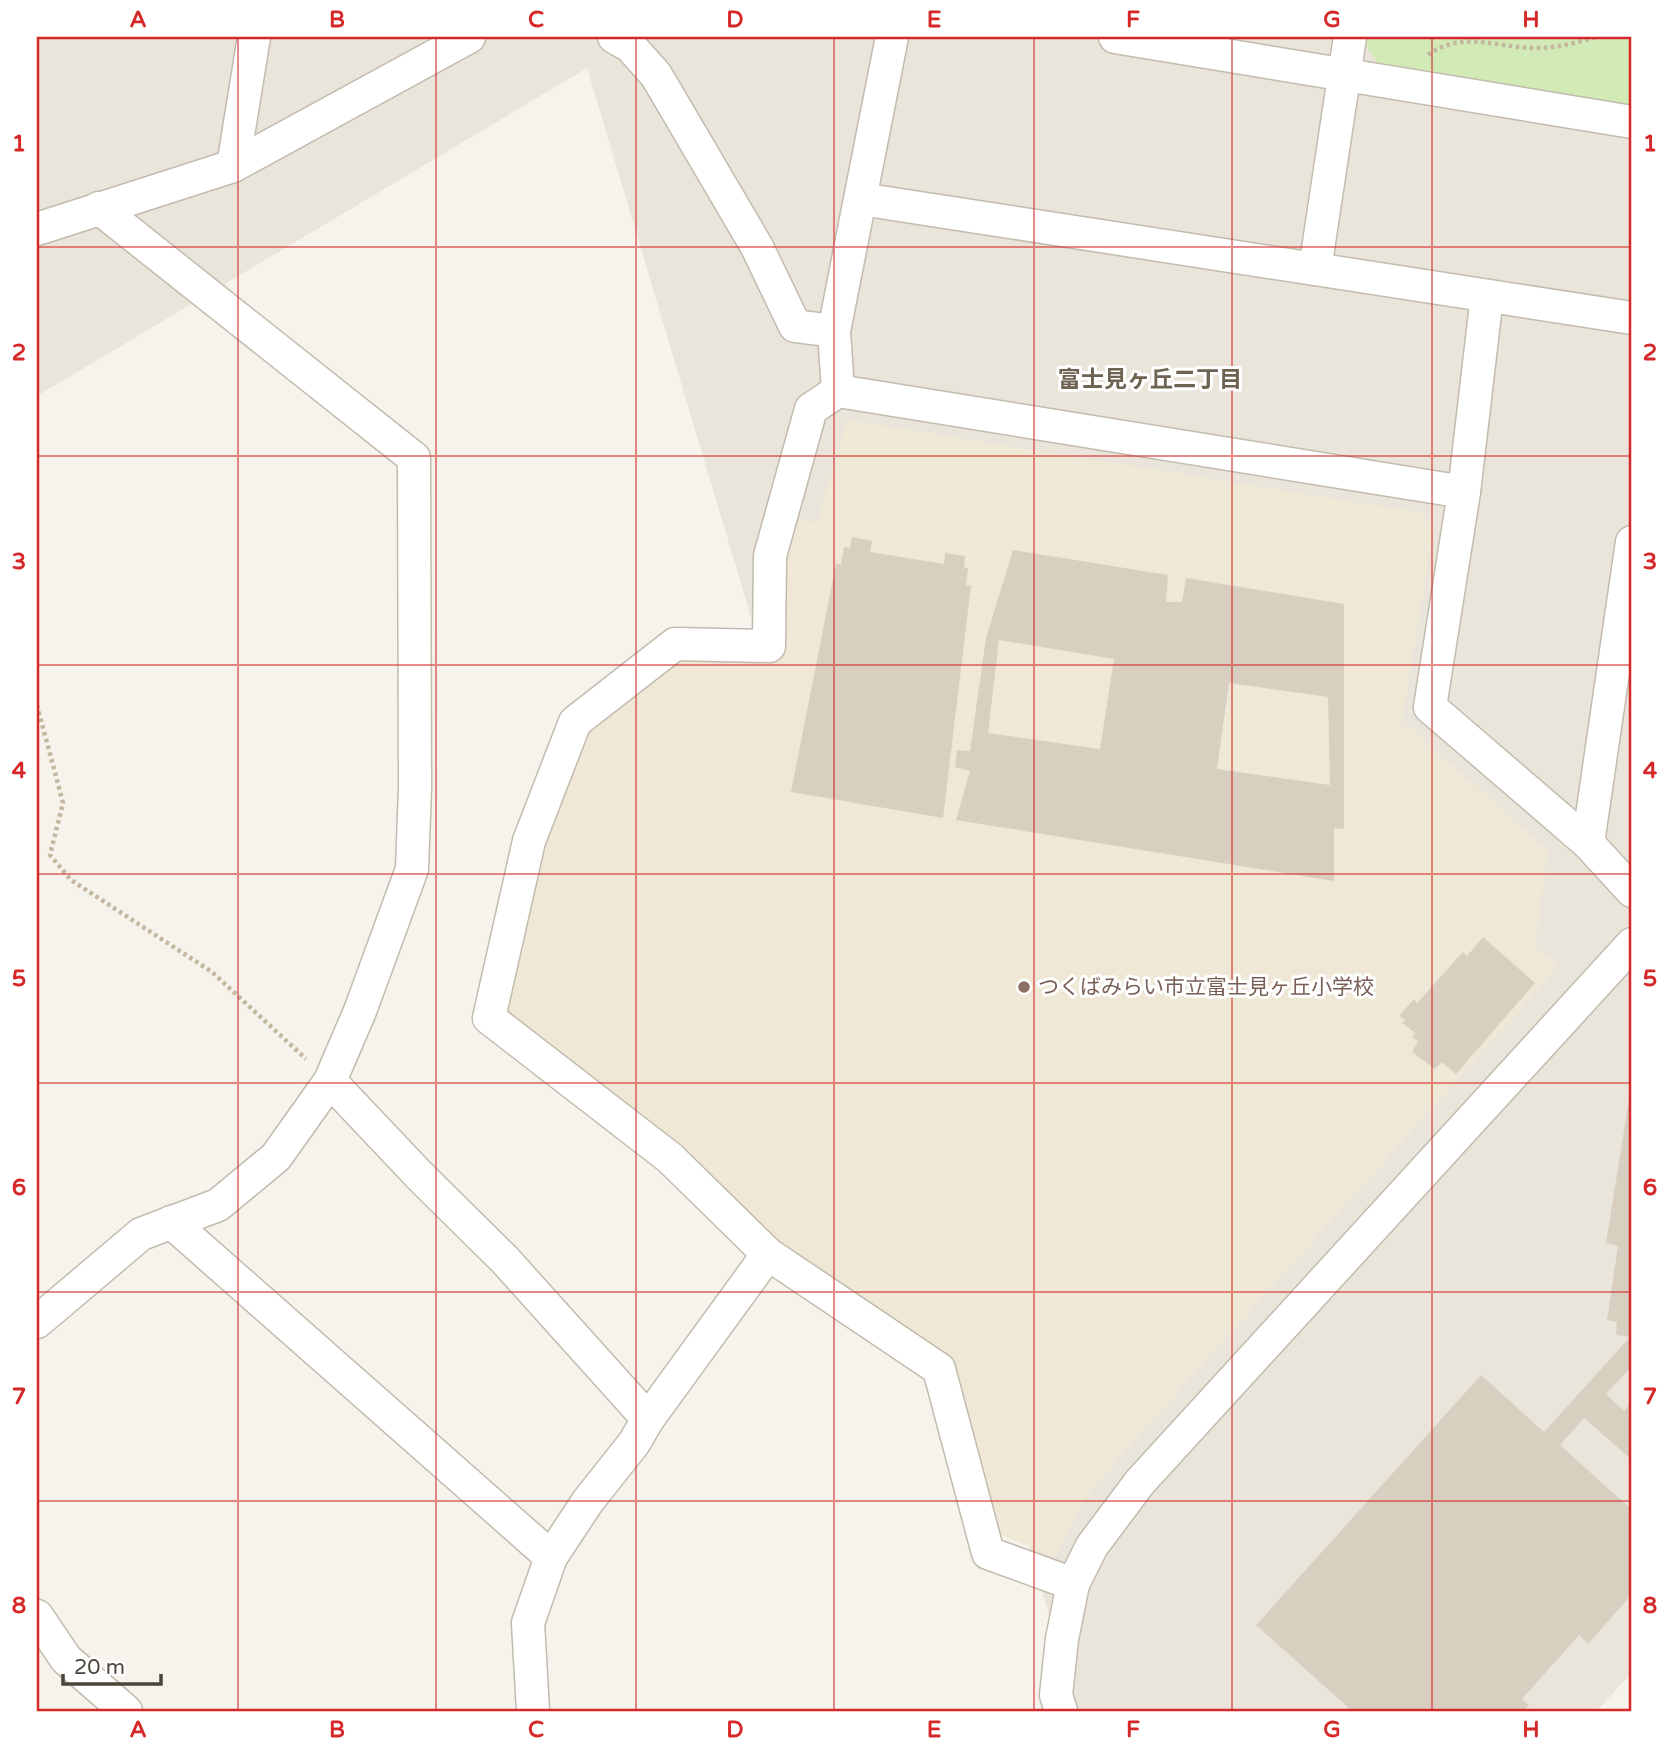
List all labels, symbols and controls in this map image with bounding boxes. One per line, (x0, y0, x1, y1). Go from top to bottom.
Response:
text: A (129, 6, 147, 34)
text: B (329, 6, 345, 34)
text: C (528, 6, 544, 34)
text: D (726, 6, 744, 34)
text: E (927, 6, 941, 34)
text: F (1126, 6, 1140, 34)
text: G (1323, 6, 1341, 34)
text: H (1522, 6, 1540, 34)
text: 1 (12, 130, 26, 158)
text: 1 (1643, 130, 1657, 158)
text: 2 (12, 339, 26, 367)
text: 2 (1643, 339, 1657, 367)
district label: 富士見ヶ丘二丁目 (1058, 366, 1242, 394)
text: 3 (12, 548, 26, 576)
text: 3 (1643, 548, 1657, 576)
text: 4 (12, 757, 27, 785)
text: 4 (1643, 757, 1658, 785)
text: 5 (12, 965, 26, 993)
text: 5 (1643, 965, 1657, 993)
place label: つくばみらい市立富士見ヶ丘小学校 (1038, 975, 1374, 1000)
marker: つくばみらい市立富士見ヶ丘小学校 (1016, 979, 1032, 995)
text: 6 (12, 1174, 26, 1202)
text: 6 (1643, 1174, 1657, 1202)
text: 7 (12, 1383, 26, 1411)
text: 7 (1643, 1383, 1657, 1411)
text: 8 (12, 1592, 26, 1620)
text: 8 (1643, 1592, 1657, 1620)
scale bar (63, 1643, 161, 1687)
text: 20 m (74, 1655, 125, 1680)
text: A (129, 1716, 147, 1744)
text: B (329, 1716, 345, 1744)
text: C (528, 1716, 544, 1744)
text: D (726, 1716, 744, 1744)
text: E (927, 1716, 941, 1744)
text: F (1126, 1716, 1140, 1744)
text: G (1323, 1716, 1341, 1744)
text: H (1522, 1716, 1540, 1744)

